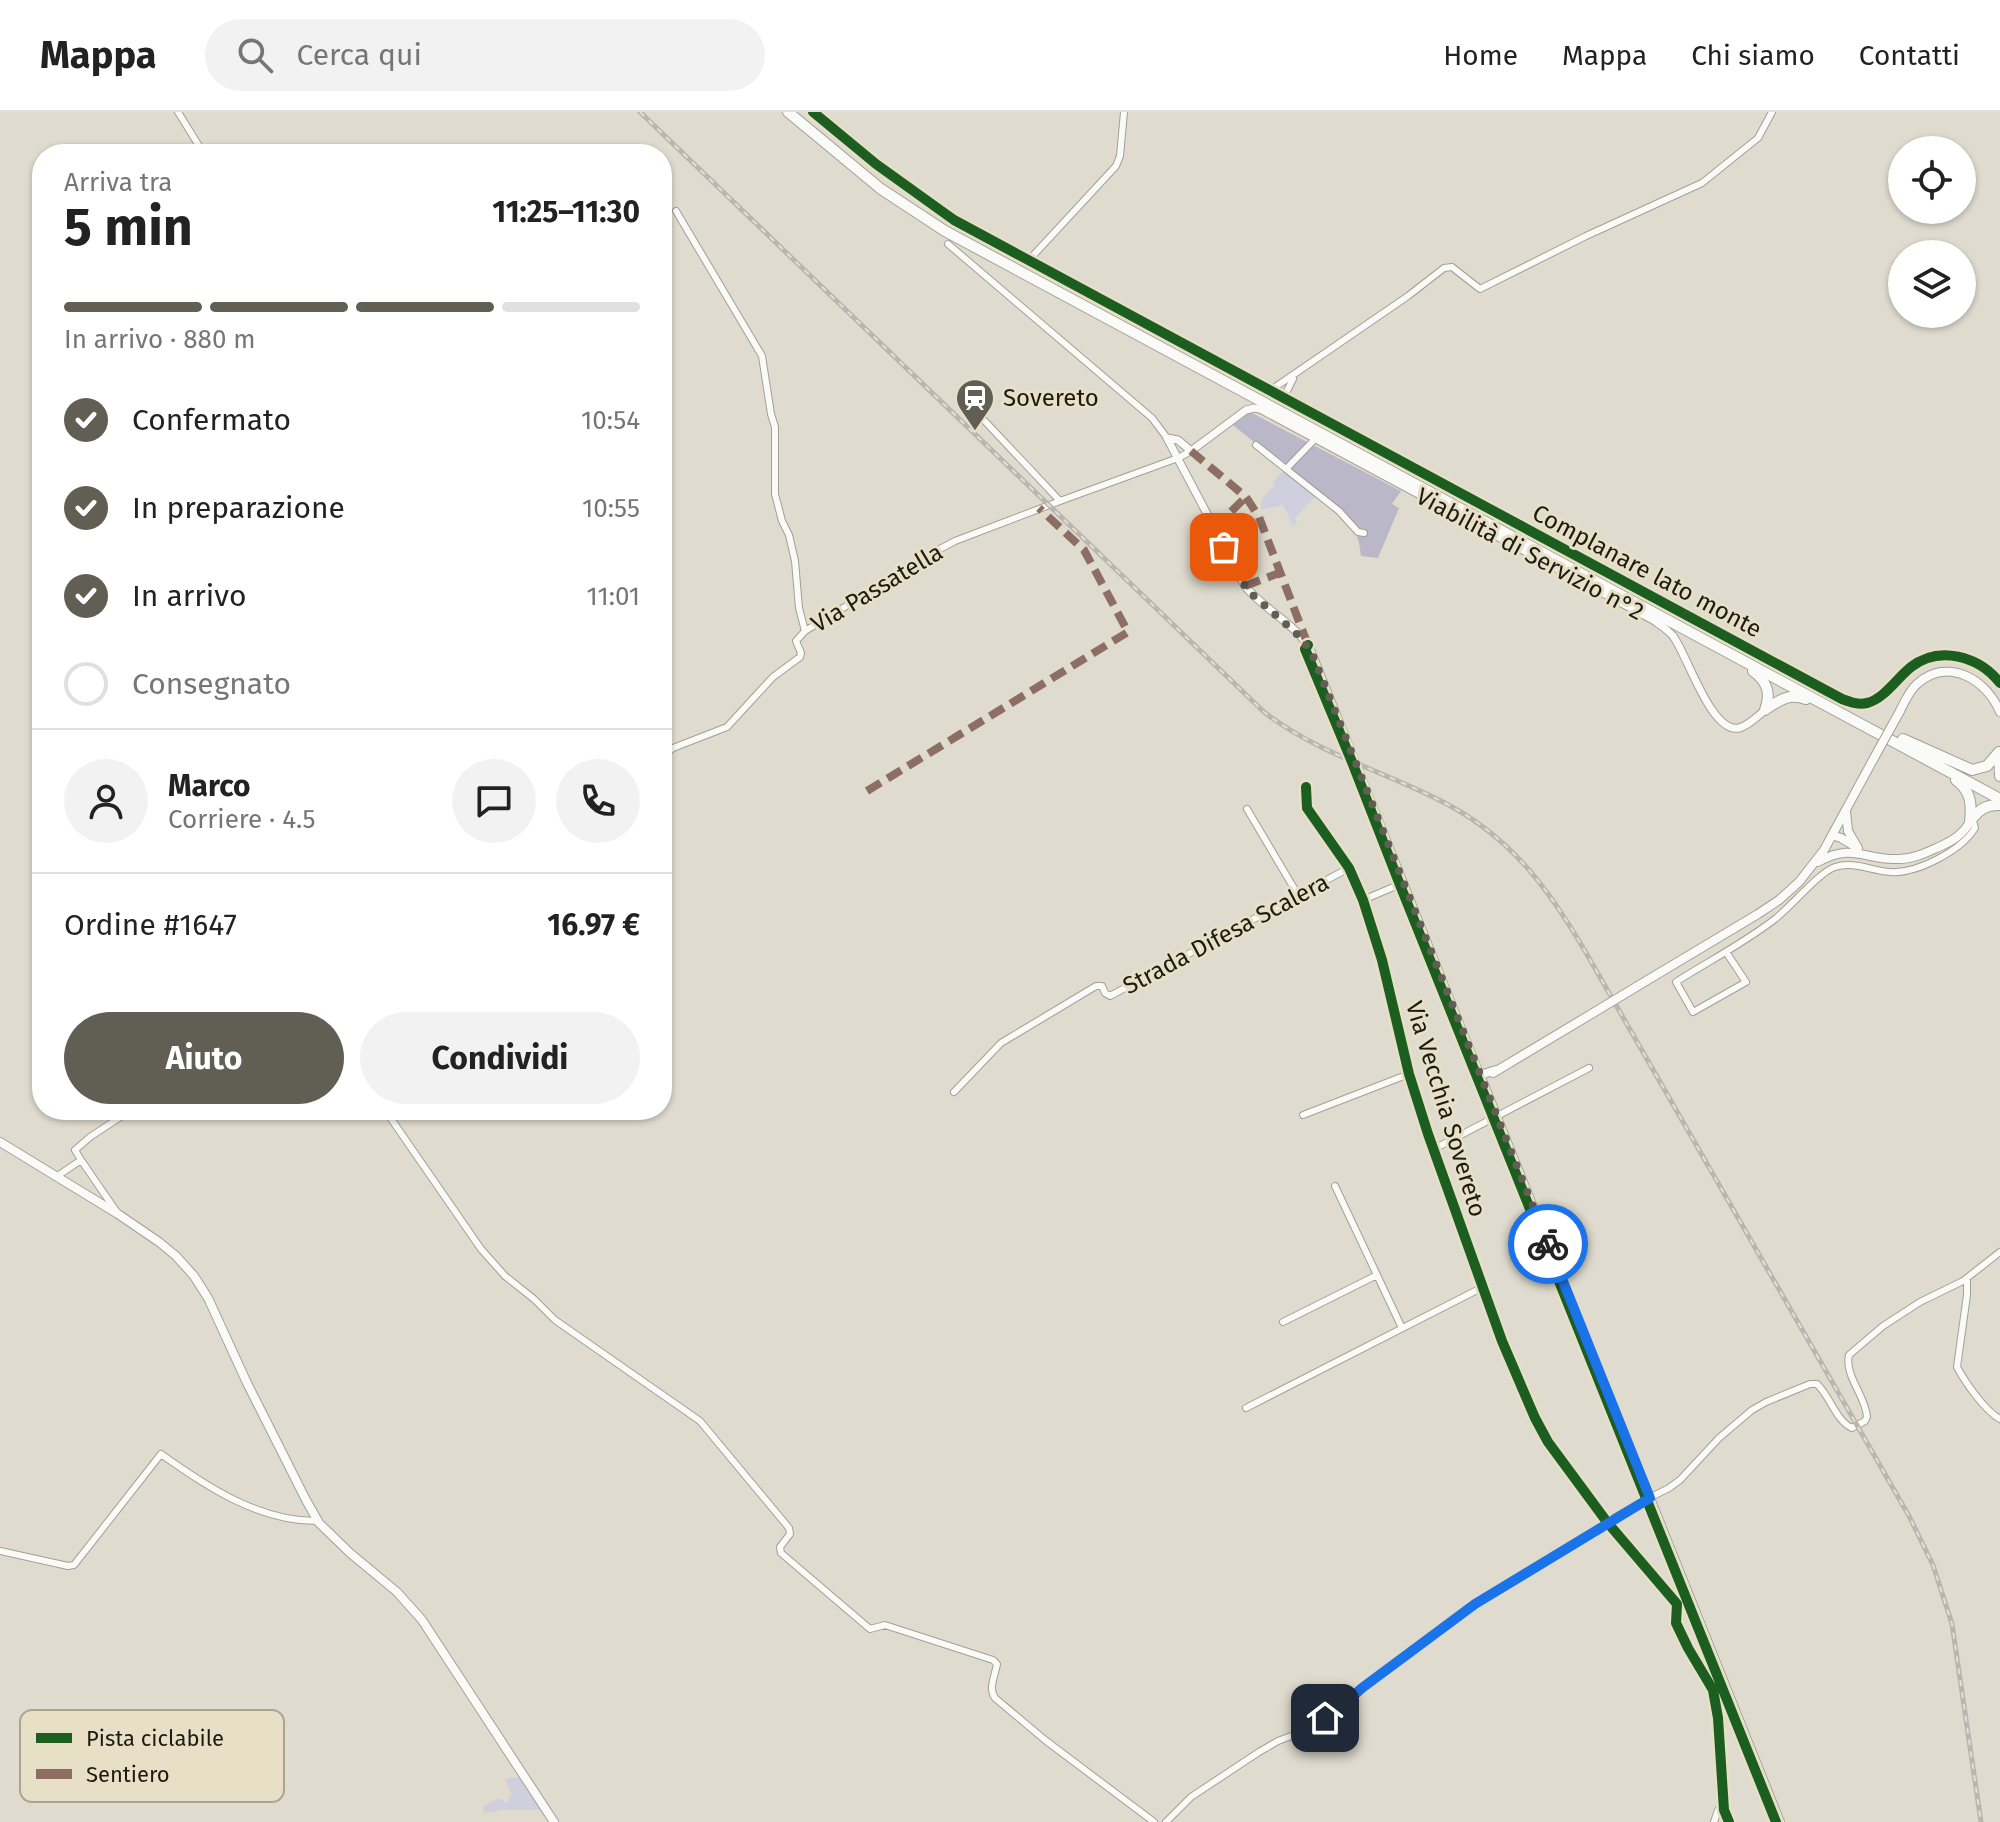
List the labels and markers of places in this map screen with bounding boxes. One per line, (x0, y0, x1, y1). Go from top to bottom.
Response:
station icon: Sovereto (954, 377, 996, 432)
place label: Sovereto (1003, 384, 1099, 412)
pin (1190, 513, 1258, 581)
pin (1291, 1684, 1359, 1752)

